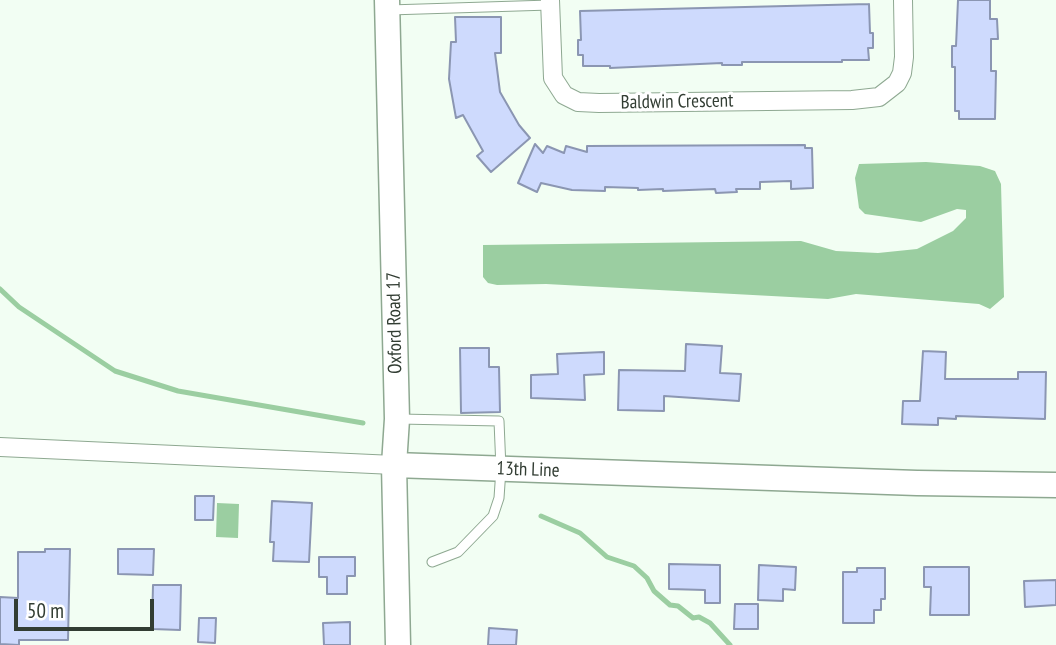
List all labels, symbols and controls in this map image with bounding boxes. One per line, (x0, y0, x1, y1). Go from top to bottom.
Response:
street label: Baldwin Crescent (620, 90, 734, 114)
street label: Oxford Road 17 (383, 272, 407, 374)
street label: 13th Line (496, 458, 560, 482)
scale bar (18, 586, 158, 630)
text: 50 m (27, 597, 64, 624)

